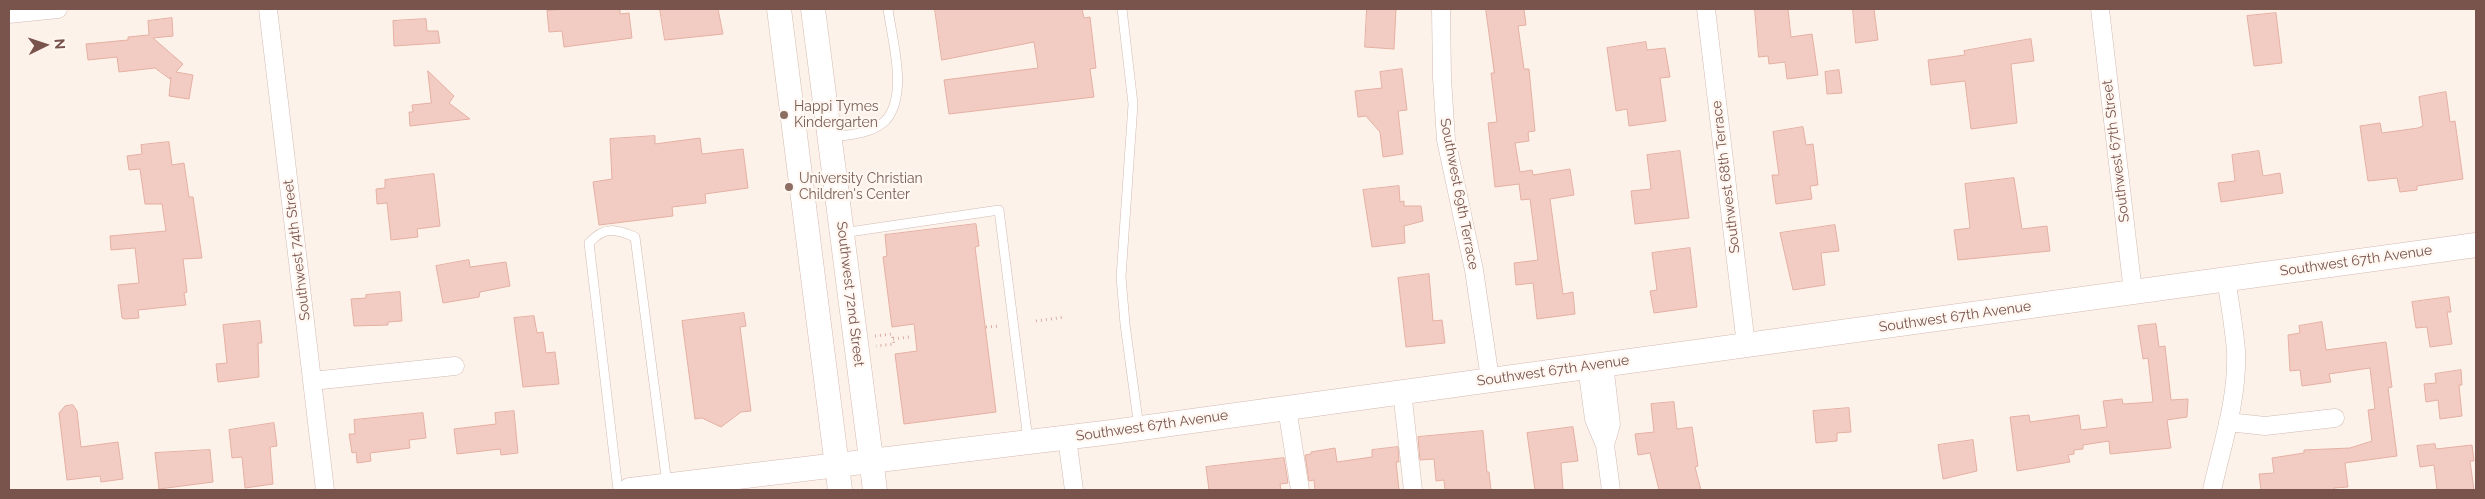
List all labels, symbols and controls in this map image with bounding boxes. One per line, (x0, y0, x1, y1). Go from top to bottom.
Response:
north arrow (20, 20, 70, 70)
text: N (52, 38, 68, 50)
street label: Southwest 67th Street (2099, 79, 2133, 223)
place label: Happi Tymes Kindergarten (794, 99, 879, 132)
street label: Southwest 68th Terrace (1708, 100, 1744, 254)
marker: Happi Tymes Kindergarten (778, 109, 790, 121)
street label: Southwest 69th Terrace (1436, 117, 1482, 271)
place label: University Christian Children's Center (799, 171, 923, 203)
street label: Southwest 74th Street (280, 179, 314, 321)
marker: University Christian Children's Center (783, 181, 795, 193)
street label: Southwest 72nd Street (833, 220, 867, 368)
street label: Southwest 67th Avenue (2279, 242, 2433, 280)
street label: Southwest 67th Avenue (1878, 298, 2032, 336)
street label: Southwest 67th Avenue (1476, 352, 1630, 390)
street label: Southwest 67th Avenue (1075, 407, 1229, 445)

